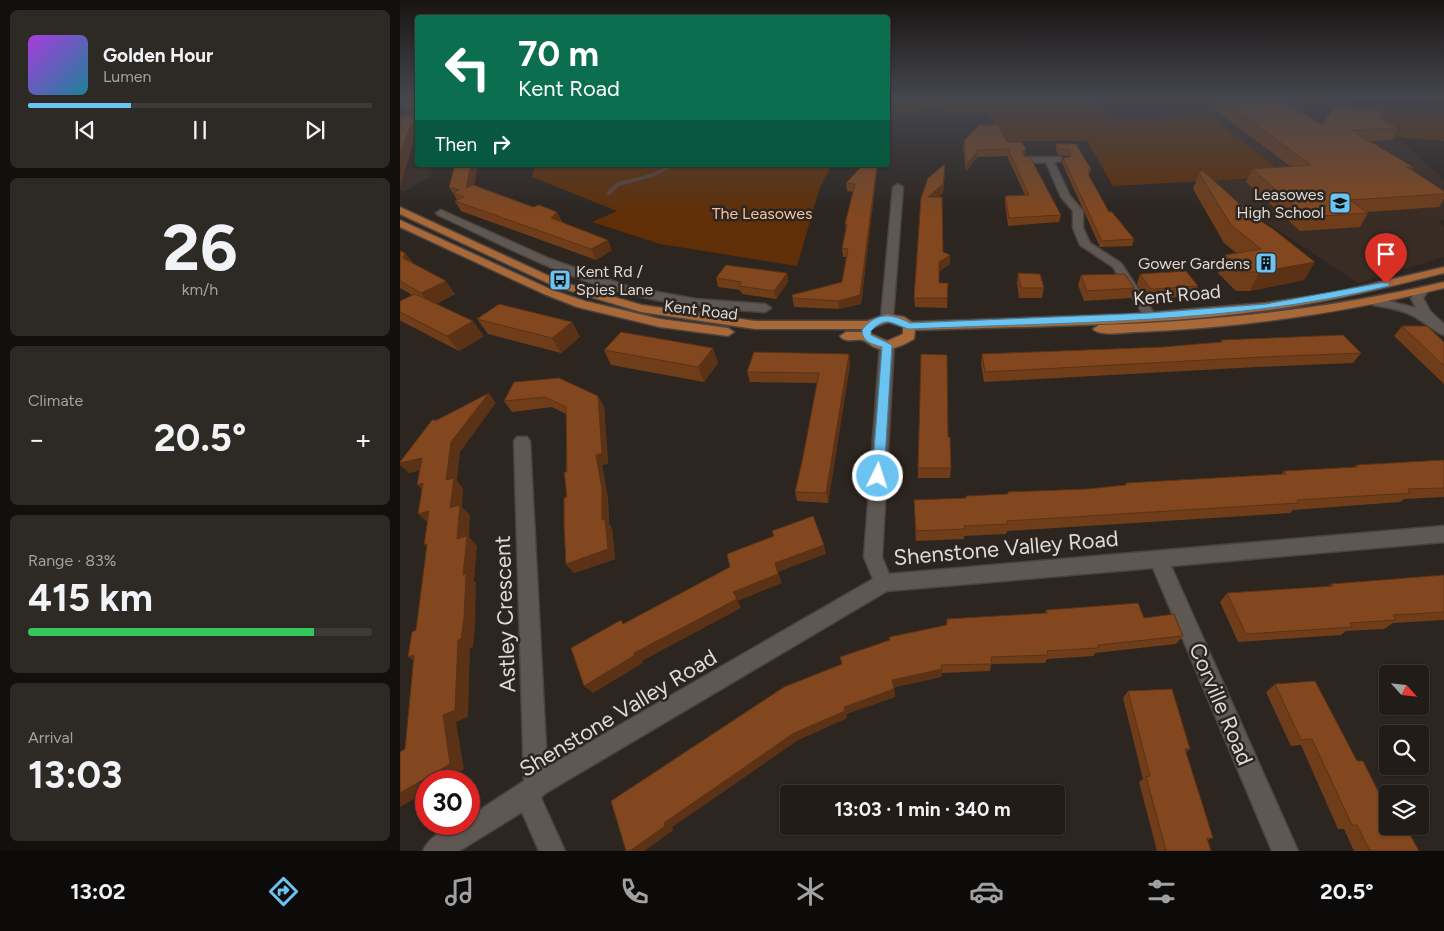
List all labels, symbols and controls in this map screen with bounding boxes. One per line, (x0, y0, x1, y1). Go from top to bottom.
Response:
text: 70 m (518, 33, 599, 75)
icon: left (435, 35, 500, 100)
text: Golden Hour (103, 44, 213, 67)
text: Lumen (103, 67, 152, 86)
text: Kent Road (518, 75, 620, 102)
icon: previous (71, 116, 99, 144)
icon: pause (186, 116, 214, 144)
icon: next (301, 116, 329, 144)
icon: right (487, 130, 515, 158)
text: Then (435, 133, 477, 156)
place label: Leasowes High School (1237, 185, 1324, 222)
school or university icon: Leasowes High School (1328, 191, 1352, 215)
park label: The Leasowes (712, 204, 812, 223)
text: 26 (162, 208, 238, 286)
pin (1365, 233, 1407, 284)
icon: arrive (1372, 240, 1400, 268)
building icon: Gower Gardens (1254, 251, 1278, 275)
place label: Gower Gardens (1138, 254, 1250, 273)
place label: Kent Rd / Spies Lane (576, 262, 654, 299)
bus stop icon: Kent Rd / Spies Lane (548, 268, 572, 292)
text: km/h (182, 280, 218, 299)
street label: Kent Road (1132, 280, 1222, 310)
street label: Kent Road (663, 296, 739, 324)
text: Climate (28, 391, 83, 410)
text: 20.5° (154, 415, 246, 461)
text: − (28, 422, 45, 456)
text: + (355, 422, 372, 456)
position arrow (851, 449, 903, 501)
street label: Shenstone Valley Road (892, 525, 1120, 571)
street label: Astley Crescent (489, 535, 521, 693)
text: Range · 83% (28, 551, 116, 570)
text: 415 km (28, 575, 153, 621)
street label: Corville Road (1183, 639, 1259, 769)
street label: Shenstone Valley Road (514, 643, 722, 783)
north arrow (1379, 665, 1429, 715)
map controls (1379, 665, 1429, 835)
button: search (1379, 725, 1429, 775)
text: Arrival (28, 728, 73, 747)
text: 13:03 (28, 752, 122, 798)
speed limit sign: 30 (415, 770, 480, 835)
button: layers (1379, 785, 1429, 835)
text: 13:03 · 1 min · 340 m (834, 798, 1011, 821)
icon: directions (266, 874, 301, 909)
icon: music (442, 874, 477, 909)
icon: phone (617, 874, 652, 909)
icon: climate (793, 874, 828, 909)
icon: car (969, 874, 1004, 909)
icon: filters (1144, 874, 1179, 909)
text: 13:02 (70, 878, 125, 905)
text: 20.5° (1320, 878, 1374, 905)

